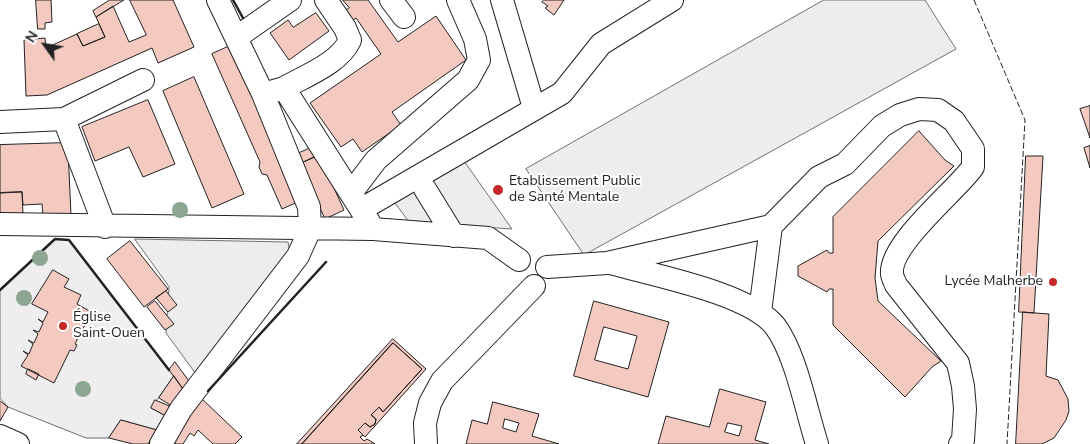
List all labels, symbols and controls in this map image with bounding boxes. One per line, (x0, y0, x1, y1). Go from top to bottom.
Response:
north arrow (20, 20, 70, 70)
text: N (21, 27, 43, 46)
place label: Etablissement Public de Santé Mentale (509, 174, 640, 206)
marker: Etablissement Public de Santé Mentale (491, 183, 505, 197)
place label: Lycée Malherbe (945, 274, 1043, 290)
marker: Lycée Malherbe (1047, 276, 1059, 288)
place label: Église Saint-Ouen (73, 310, 145, 342)
marker: Église Saint-Ouen (57, 320, 69, 332)

